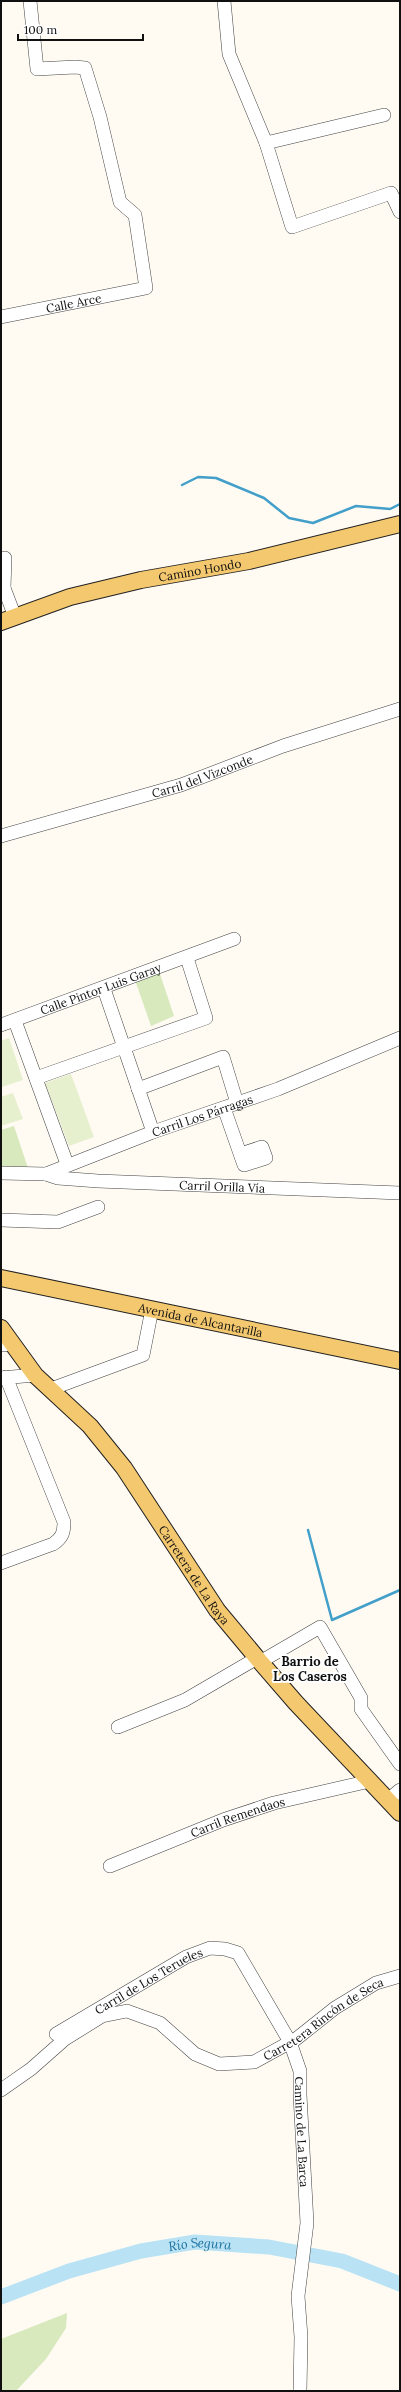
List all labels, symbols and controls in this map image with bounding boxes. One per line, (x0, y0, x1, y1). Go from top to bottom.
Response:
scale bar (18, 16, 143, 42)
text: 100 m (24, 22, 57, 37)
street label: Calle Arce (44, 290, 103, 315)
street label: Camino Hondo (157, 555, 242, 584)
street label: Carril del Vizconde (150, 751, 255, 800)
street label: Calle Pintor Luis Garay (38, 959, 164, 1017)
street label: Carril Los Párragas (150, 1091, 255, 1139)
street label: Carril Orilla Vía (179, 1177, 265, 1195)
street label: Avenida de Alcantarilla (136, 1299, 264, 1340)
street label: Carretera de La Raya (156, 1522, 233, 1627)
district label: Barrio de Los Caseros (273, 1653, 347, 1685)
street label: Carril Remendaos (188, 1793, 287, 1840)
street label: Carril de Los Terueles (92, 1944, 205, 2017)
street label: Carretera Rincón de Seca (260, 1974, 385, 2063)
street label: Camino de La Barca (292, 2076, 313, 2188)
water label: Río Segura (167, 2233, 233, 2255)

